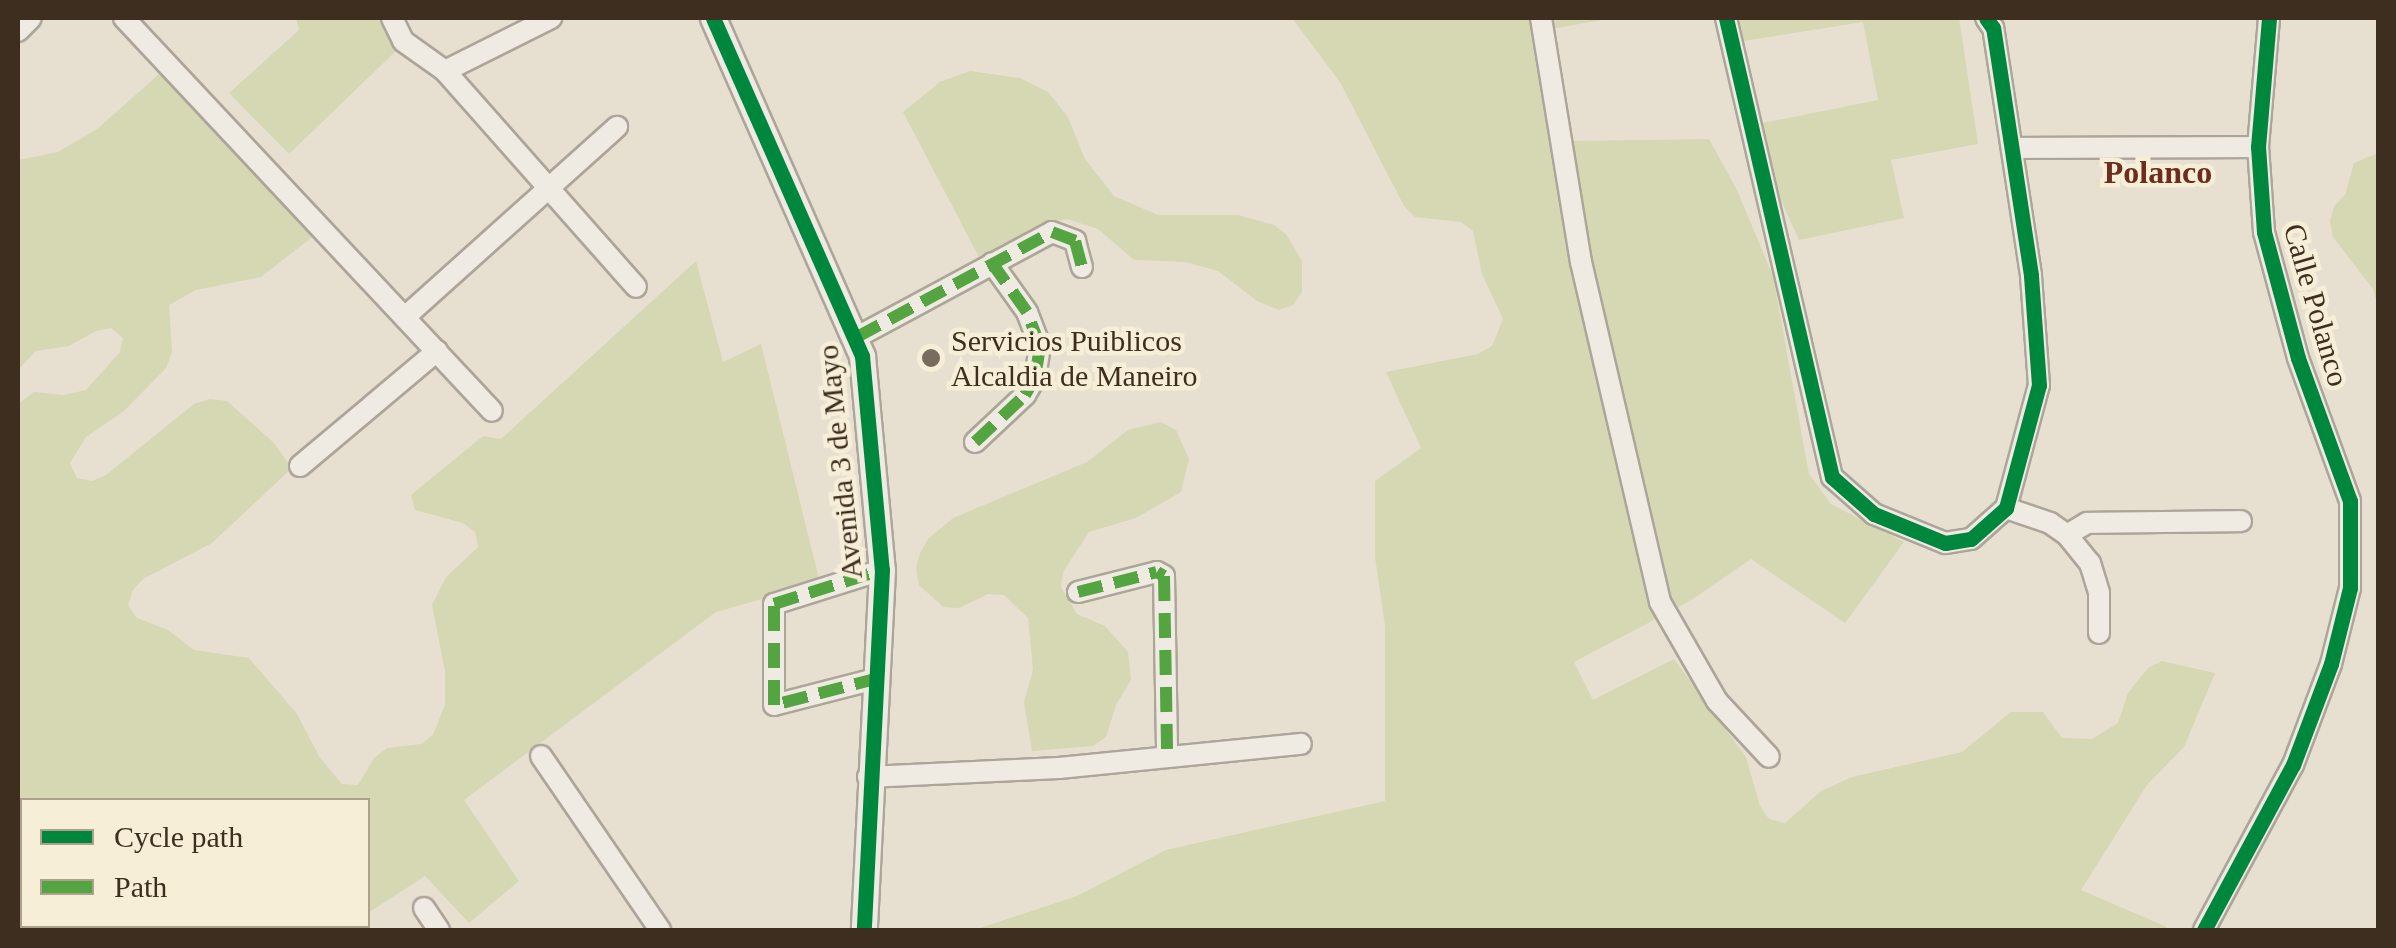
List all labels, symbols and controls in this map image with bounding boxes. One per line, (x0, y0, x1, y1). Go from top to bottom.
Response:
district label: Polanco (2104, 153, 2212, 191)
street label: Calle Polanco (2276, 220, 2356, 390)
place label: Servicios Puiblicos Alcaldia de Maneiro (951, 323, 1198, 394)
street label: Avenida 3 de Mayo (810, 343, 870, 581)
marker: Servicios Puiblicos Alcaldia de Maneiro (920, 347, 942, 369)
legend (20, 798, 370, 928)
text: Cycle path (114, 820, 243, 853)
text: Path (114, 870, 167, 903)

